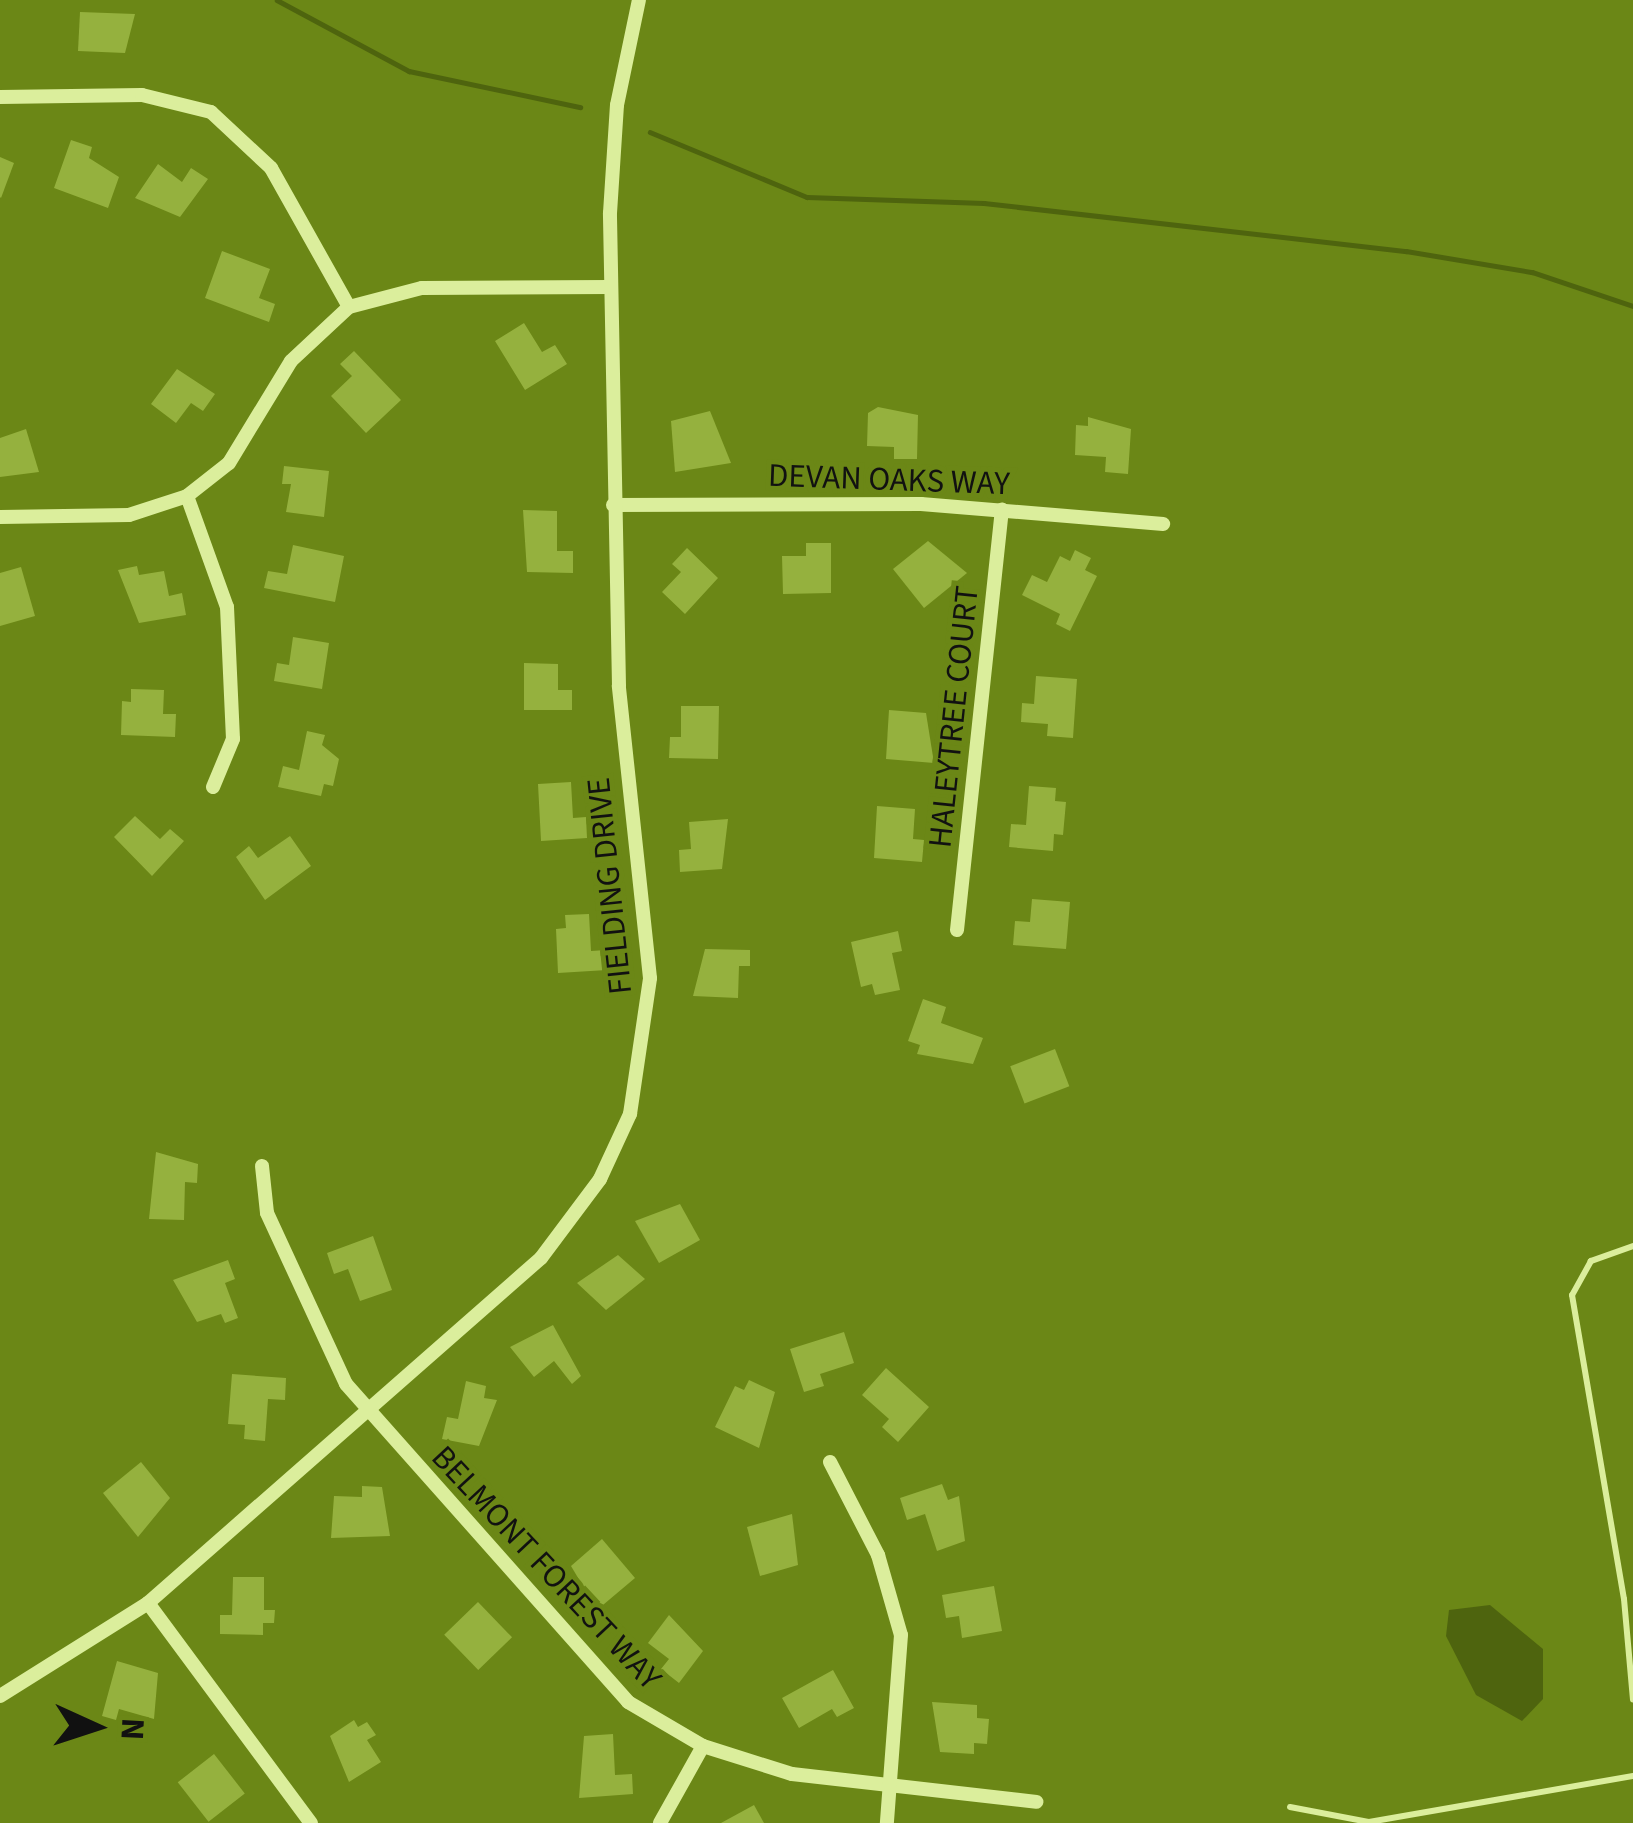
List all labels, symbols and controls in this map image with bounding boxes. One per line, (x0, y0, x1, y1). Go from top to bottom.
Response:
street label: DEVAN OAKS WAY (768, 456, 1010, 504)
street label: HALEYTREE COURT (921, 584, 987, 850)
street label: FIELDING DRIVE (579, 776, 641, 996)
street label: BELMONT FOREST WAY (423, 1438, 669, 1698)
north arrow (36, 1667, 156, 1787)
text: N (108, 1717, 156, 1741)

